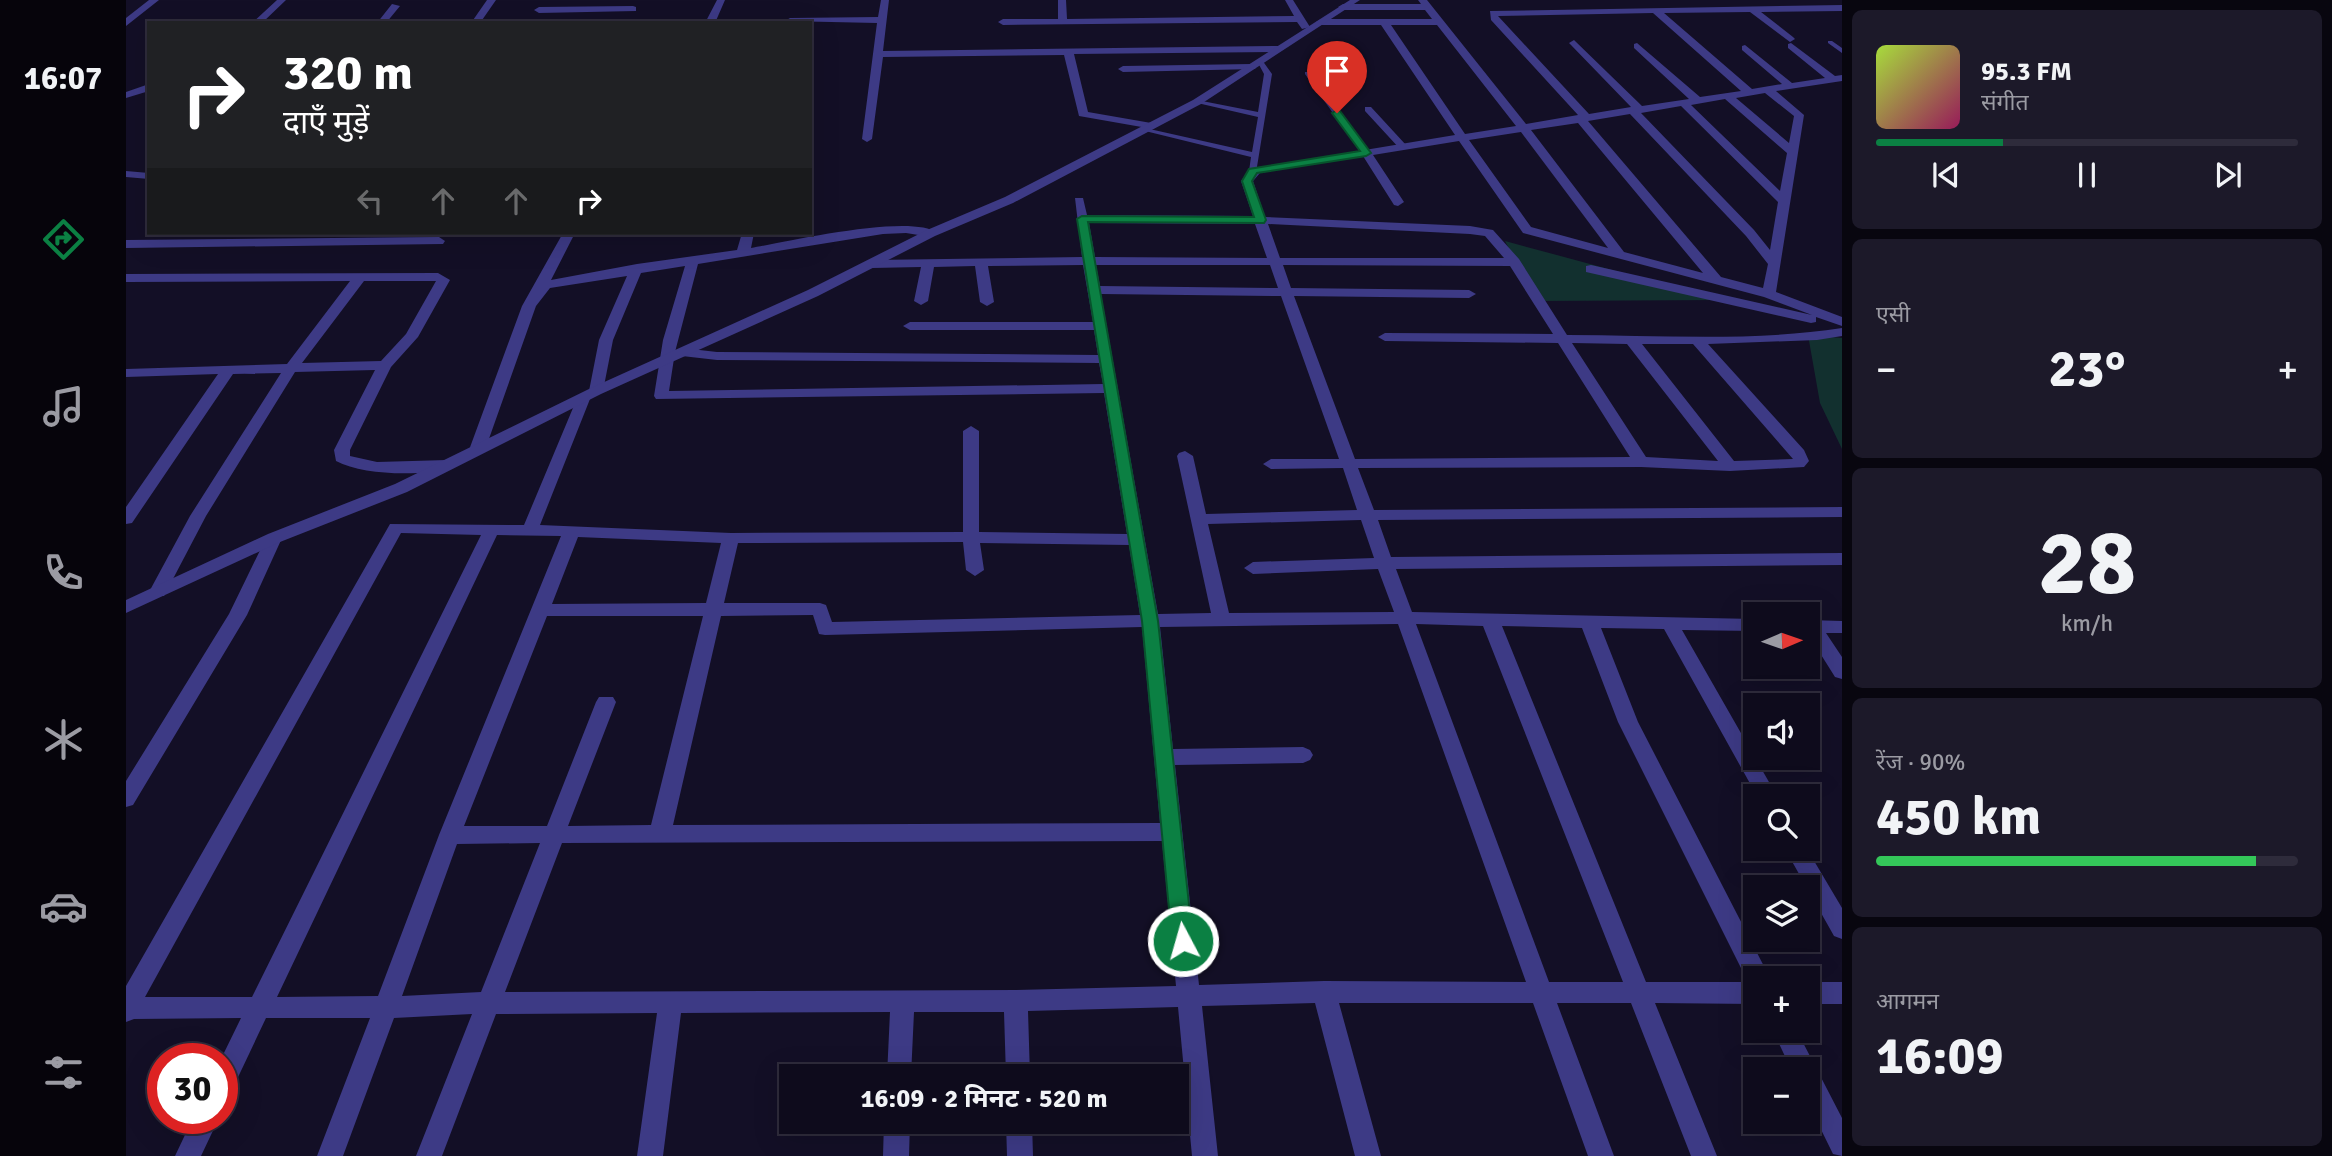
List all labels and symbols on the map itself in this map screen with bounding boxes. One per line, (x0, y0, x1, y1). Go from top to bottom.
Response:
pin (1307, 41, 1367, 113)
north arrow (1743, 602, 1820, 679)
position arrow (1146, 904, 1220, 978)
speed limit sign: 30 (147, 1043, 238, 1134)

